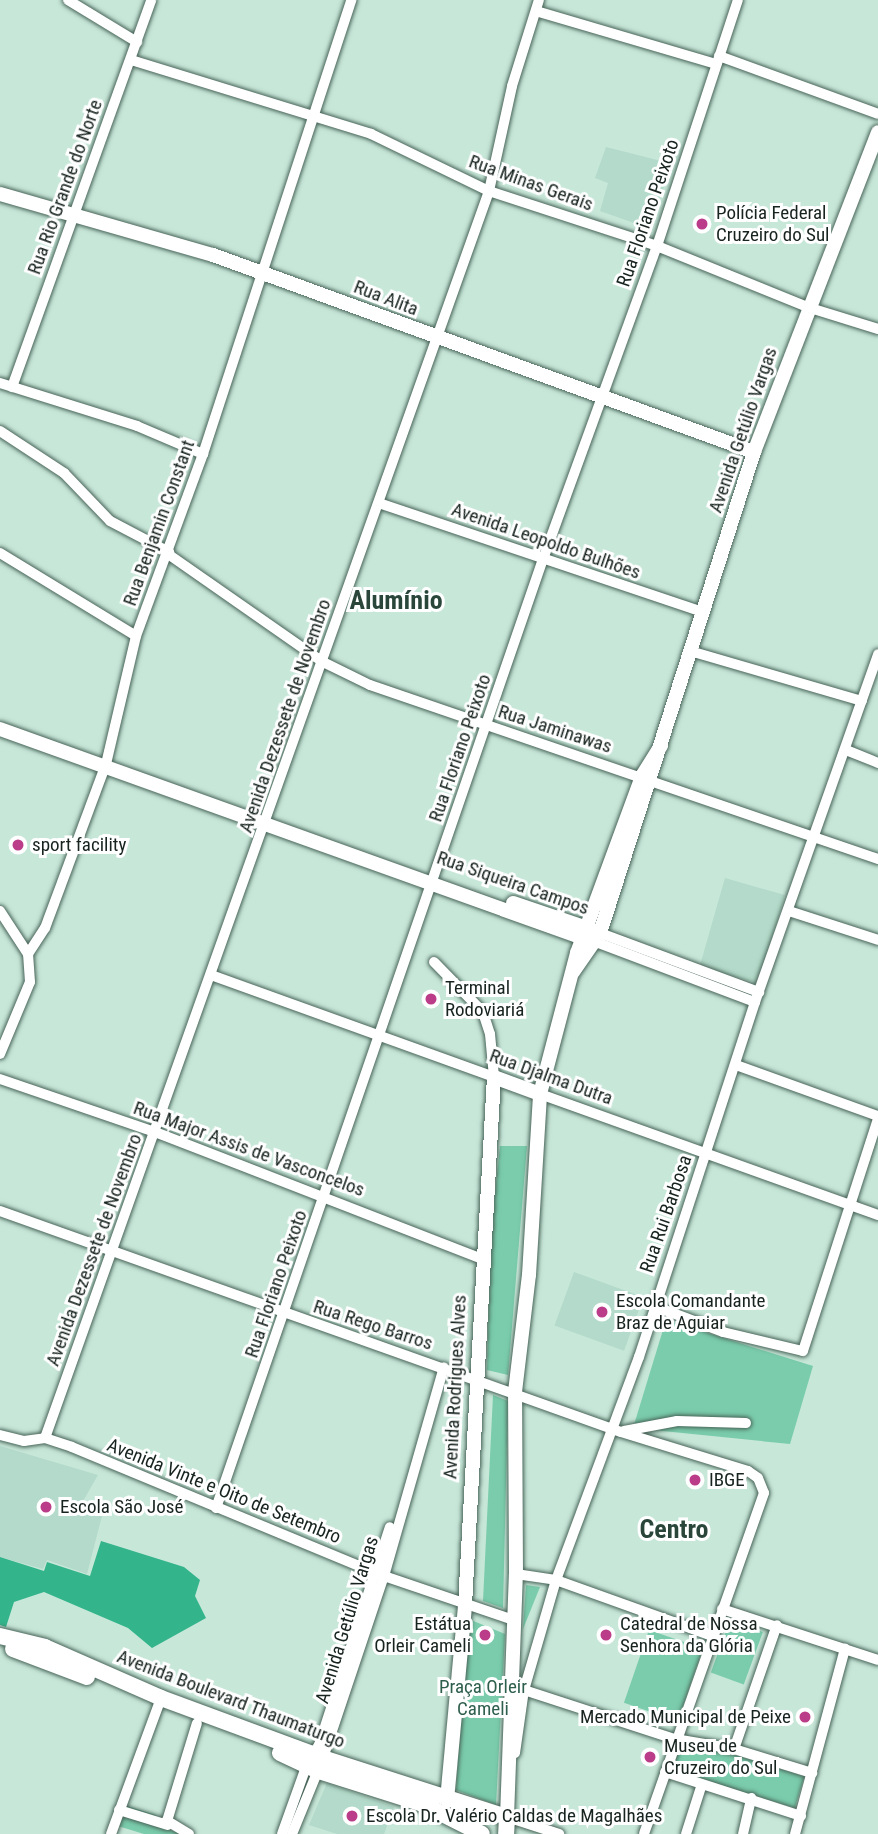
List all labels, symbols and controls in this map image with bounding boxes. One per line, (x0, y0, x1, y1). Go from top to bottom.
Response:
street label: Rua Rio Grande do Norte (23, 97, 107, 277)
street label: Rua Floriano Peixoto (612, 136, 684, 290)
street label: Rua Minas Gerais (466, 150, 596, 216)
place label: Polícia Federal Cruzeiro do Sul (716, 202, 829, 246)
marker: Polícia Federal Cruzeiro do Sul (694, 216, 710, 232)
street label: Rua Alita (351, 275, 421, 321)
street label: Avenida Getúlio Vargas (704, 344, 782, 516)
street label: Rua Benjamin Constant (118, 437, 200, 609)
street label: Avenida Leopoldo Bulhões (449, 498, 643, 584)
district label: Alumínio (349, 585, 443, 617)
street label: Avenida Dezessete de Novembro (234, 596, 336, 836)
street label: Rua Floriano Peixoto (424, 671, 496, 825)
street label: Rua Jaminawas (495, 700, 615, 758)
place label: sport facility (32, 834, 126, 856)
marker: sport facility (10, 837, 26, 853)
street label: Rua Siqueira Campos (434, 846, 592, 920)
place label: Terminal Rodoviariá (445, 977, 524, 1021)
marker: Terminal Rodoviariá (423, 991, 439, 1007)
street label: Rua Djalma Dutra (486, 1044, 616, 1110)
street label: Rua Major Assis de Vasconcelos (130, 1097, 368, 1201)
street label: Avenida Dezessete de Novembro (41, 1131, 147, 1369)
street label: Rua Rui Barbosa (635, 1152, 697, 1276)
street label: Rua Floriano Peixoto (240, 1207, 312, 1361)
place label: Escola Comandante Braz de Aguiar (616, 1290, 765, 1334)
street label: Avenida Rodrigues Alves (439, 1294, 471, 1480)
street label: Rua Rego Barros (310, 1295, 436, 1355)
marker: Escola Comandante Braz de Aguiar (594, 1304, 610, 1320)
street label: Avenida Vinte e Oito de Setembro (104, 1434, 344, 1548)
place label: IBGE (709, 1469, 745, 1491)
marker: IBGE (687, 1472, 703, 1488)
place label: Escola São José (60, 1496, 183, 1518)
marker: Escola São José (38, 1499, 54, 1515)
district label: Centro (639, 1514, 709, 1546)
street label: Avenida Getúlio Vargas (311, 1534, 383, 1706)
place label: Estátua Orleir Cameli (374, 1613, 471, 1657)
place label: Catedral de Nossa Senhora da Glória (620, 1613, 757, 1657)
marker: Estátua Orleir Cameli (477, 1627, 493, 1643)
marker: Catedral de Nossa Senhora da Glória (598, 1627, 614, 1643)
street label: Avenida Boulevard Thaumaturgo (114, 1645, 348, 1753)
park label: Praça Orleir Cameli (439, 1676, 527, 1720)
place label: Mercado Municipal de Peixe (580, 1706, 791, 1728)
marker: Mercado Municipal de Peixe (797, 1709, 813, 1725)
place label: Museu de Cruzeiro do Sul (664, 1735, 777, 1779)
marker: Museu de Cruzeiro do Sul (642, 1749, 658, 1765)
place label: Escola Dr. Valério Caldas de Magalhães (366, 1805, 662, 1827)
marker: Escola Dr. Valério Caldas de Magalhães (344, 1808, 360, 1824)

